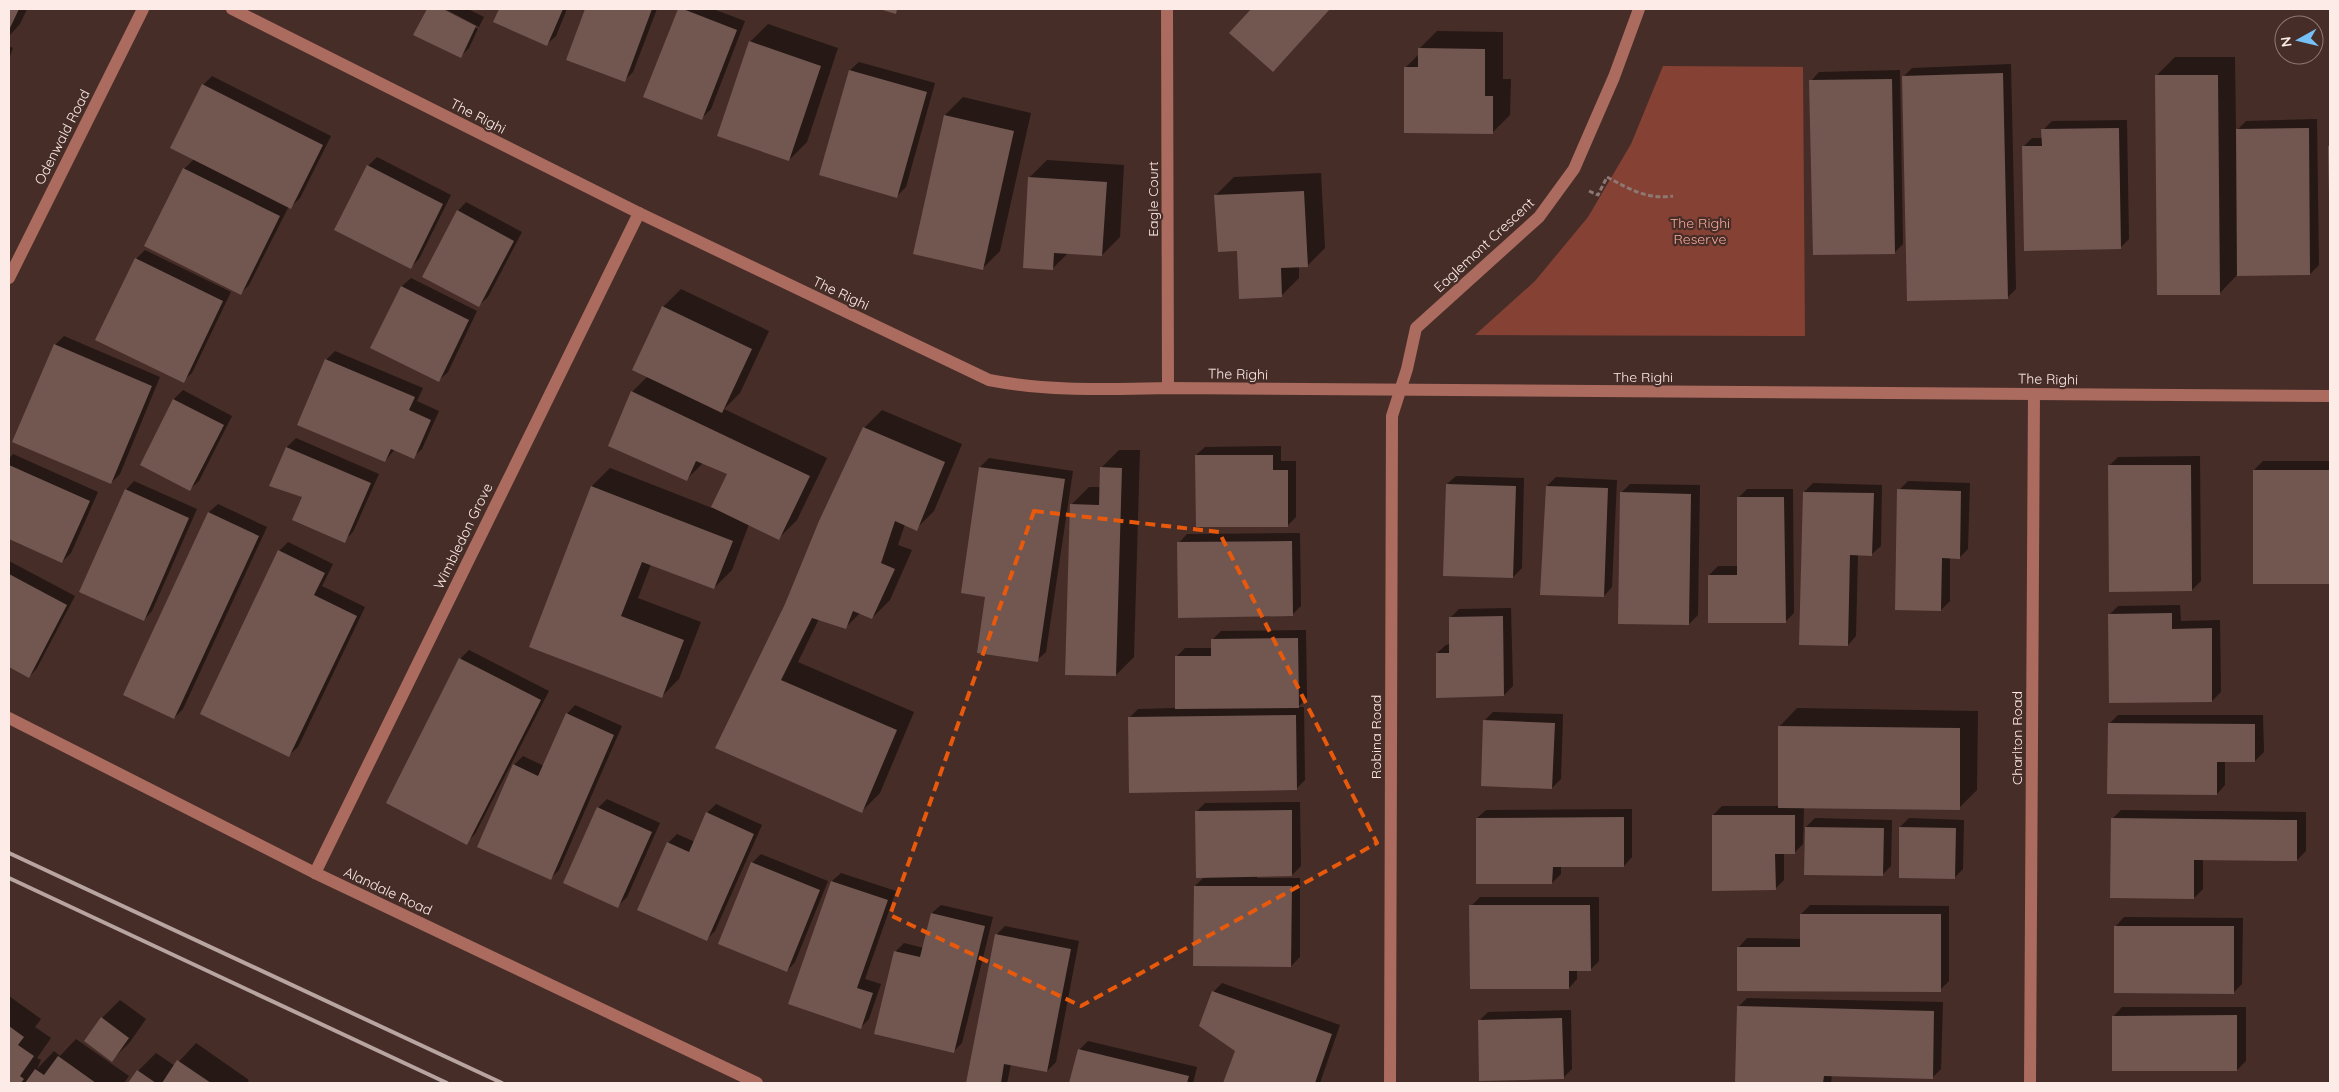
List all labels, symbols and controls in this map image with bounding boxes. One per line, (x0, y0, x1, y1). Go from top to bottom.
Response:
north arrow (2274, 15, 2324, 65)
text: N (2276, 35, 2296, 48)
street label: Odenwald Road (30, 86, 94, 188)
street label: The Righi (447, 94, 509, 138)
street label: Eagle Court (1144, 161, 1162, 237)
street label: Eaglemont Crescent (1430, 194, 1538, 296)
park label: The Righi Reserve (1670, 214, 1730, 248)
street label: The Righi (810, 272, 872, 314)
street label: The Righi (1208, 364, 1268, 384)
street label: The Righi (1613, 368, 1673, 386)
street label: The Righi (2018, 369, 2078, 389)
street label: Wimbledon Grove (429, 480, 497, 592)
street label: Charlton Road (2008, 691, 2026, 785)
street label: Robina Road (1367, 695, 1385, 779)
street label: Alandale Road (341, 863, 435, 919)

